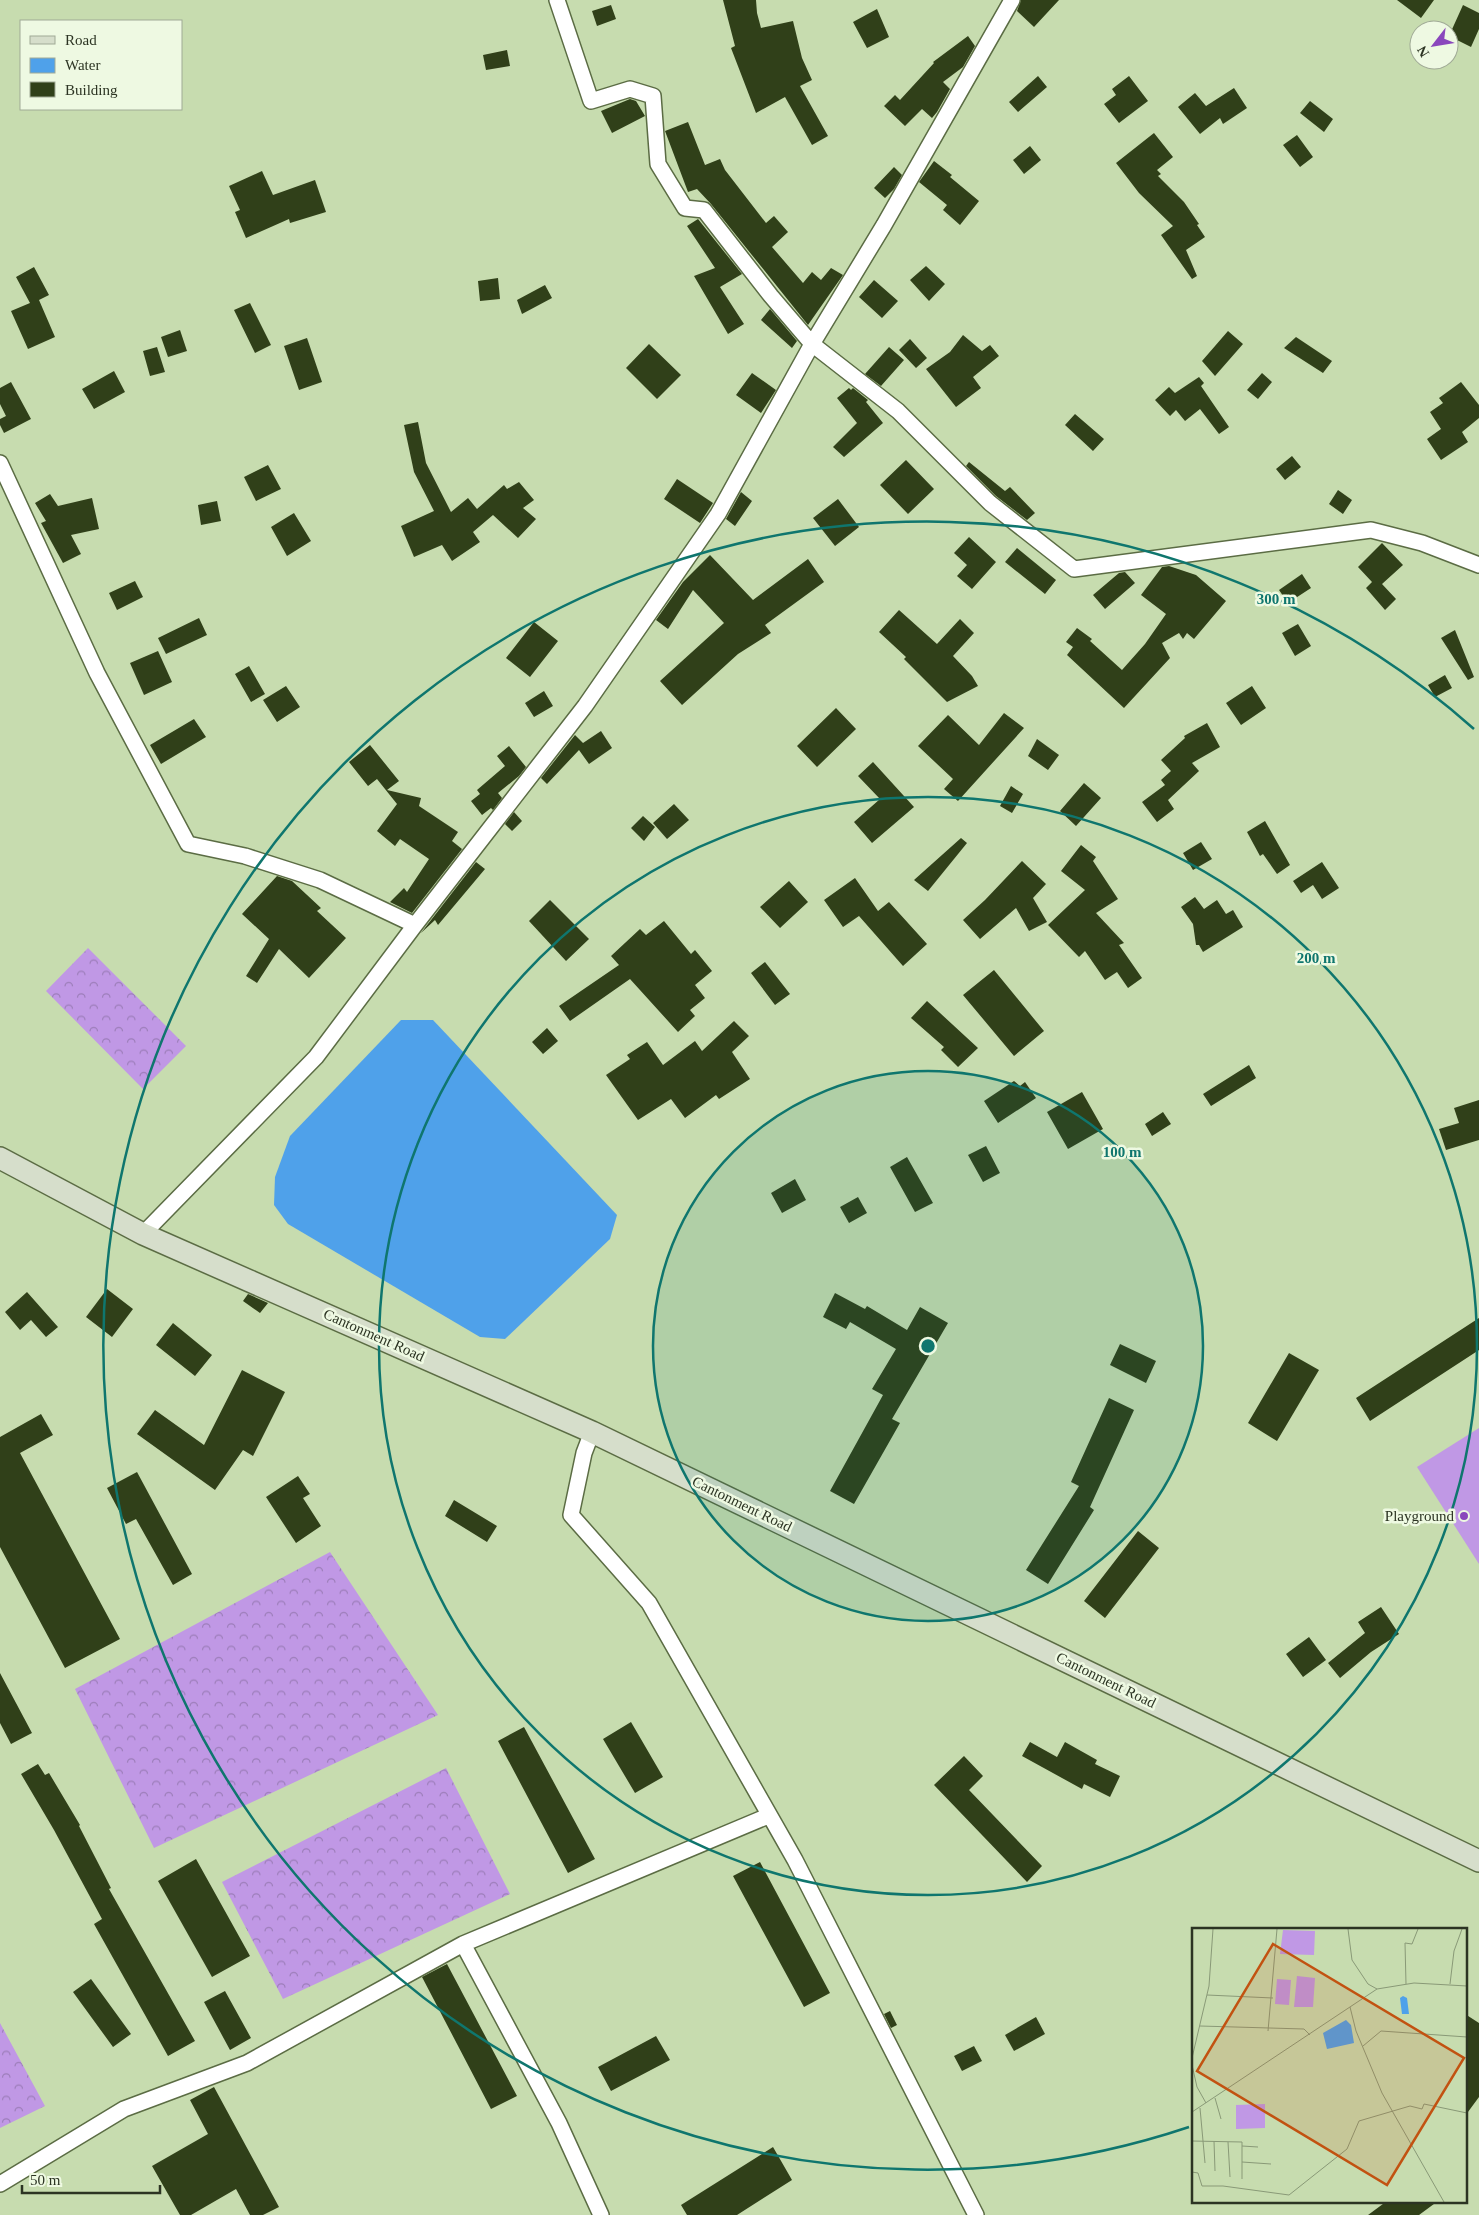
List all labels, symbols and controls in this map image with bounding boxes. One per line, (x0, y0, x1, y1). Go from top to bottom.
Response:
legend (20, 20, 182, 110)
north arrow (1409, 20, 1459, 70)
text: Road (65, 32, 97, 48)
text: N (1414, 43, 1432, 60)
text: Water (65, 57, 100, 73)
text: Building (65, 82, 118, 98)
text: 300 m (1257, 591, 1296, 607)
text: 200 m (1297, 950, 1336, 966)
text: 100 m (1103, 1144, 1142, 1160)
street label: Cantonment Road (321, 1306, 427, 1365)
centre of rings (919, 1337, 937, 1355)
street label: Cantonment Road (690, 1473, 795, 1535)
place label: Playground (1385, 1508, 1454, 1524)
marker: Playground (1458, 1510, 1470, 1522)
street label: Cantonment Road (1054, 1649, 1159, 1711)
inset map (1192, 1928, 1466, 2202)
scale bar (22, 2162, 160, 2194)
text: 50 m (30, 2172, 61, 2188)

